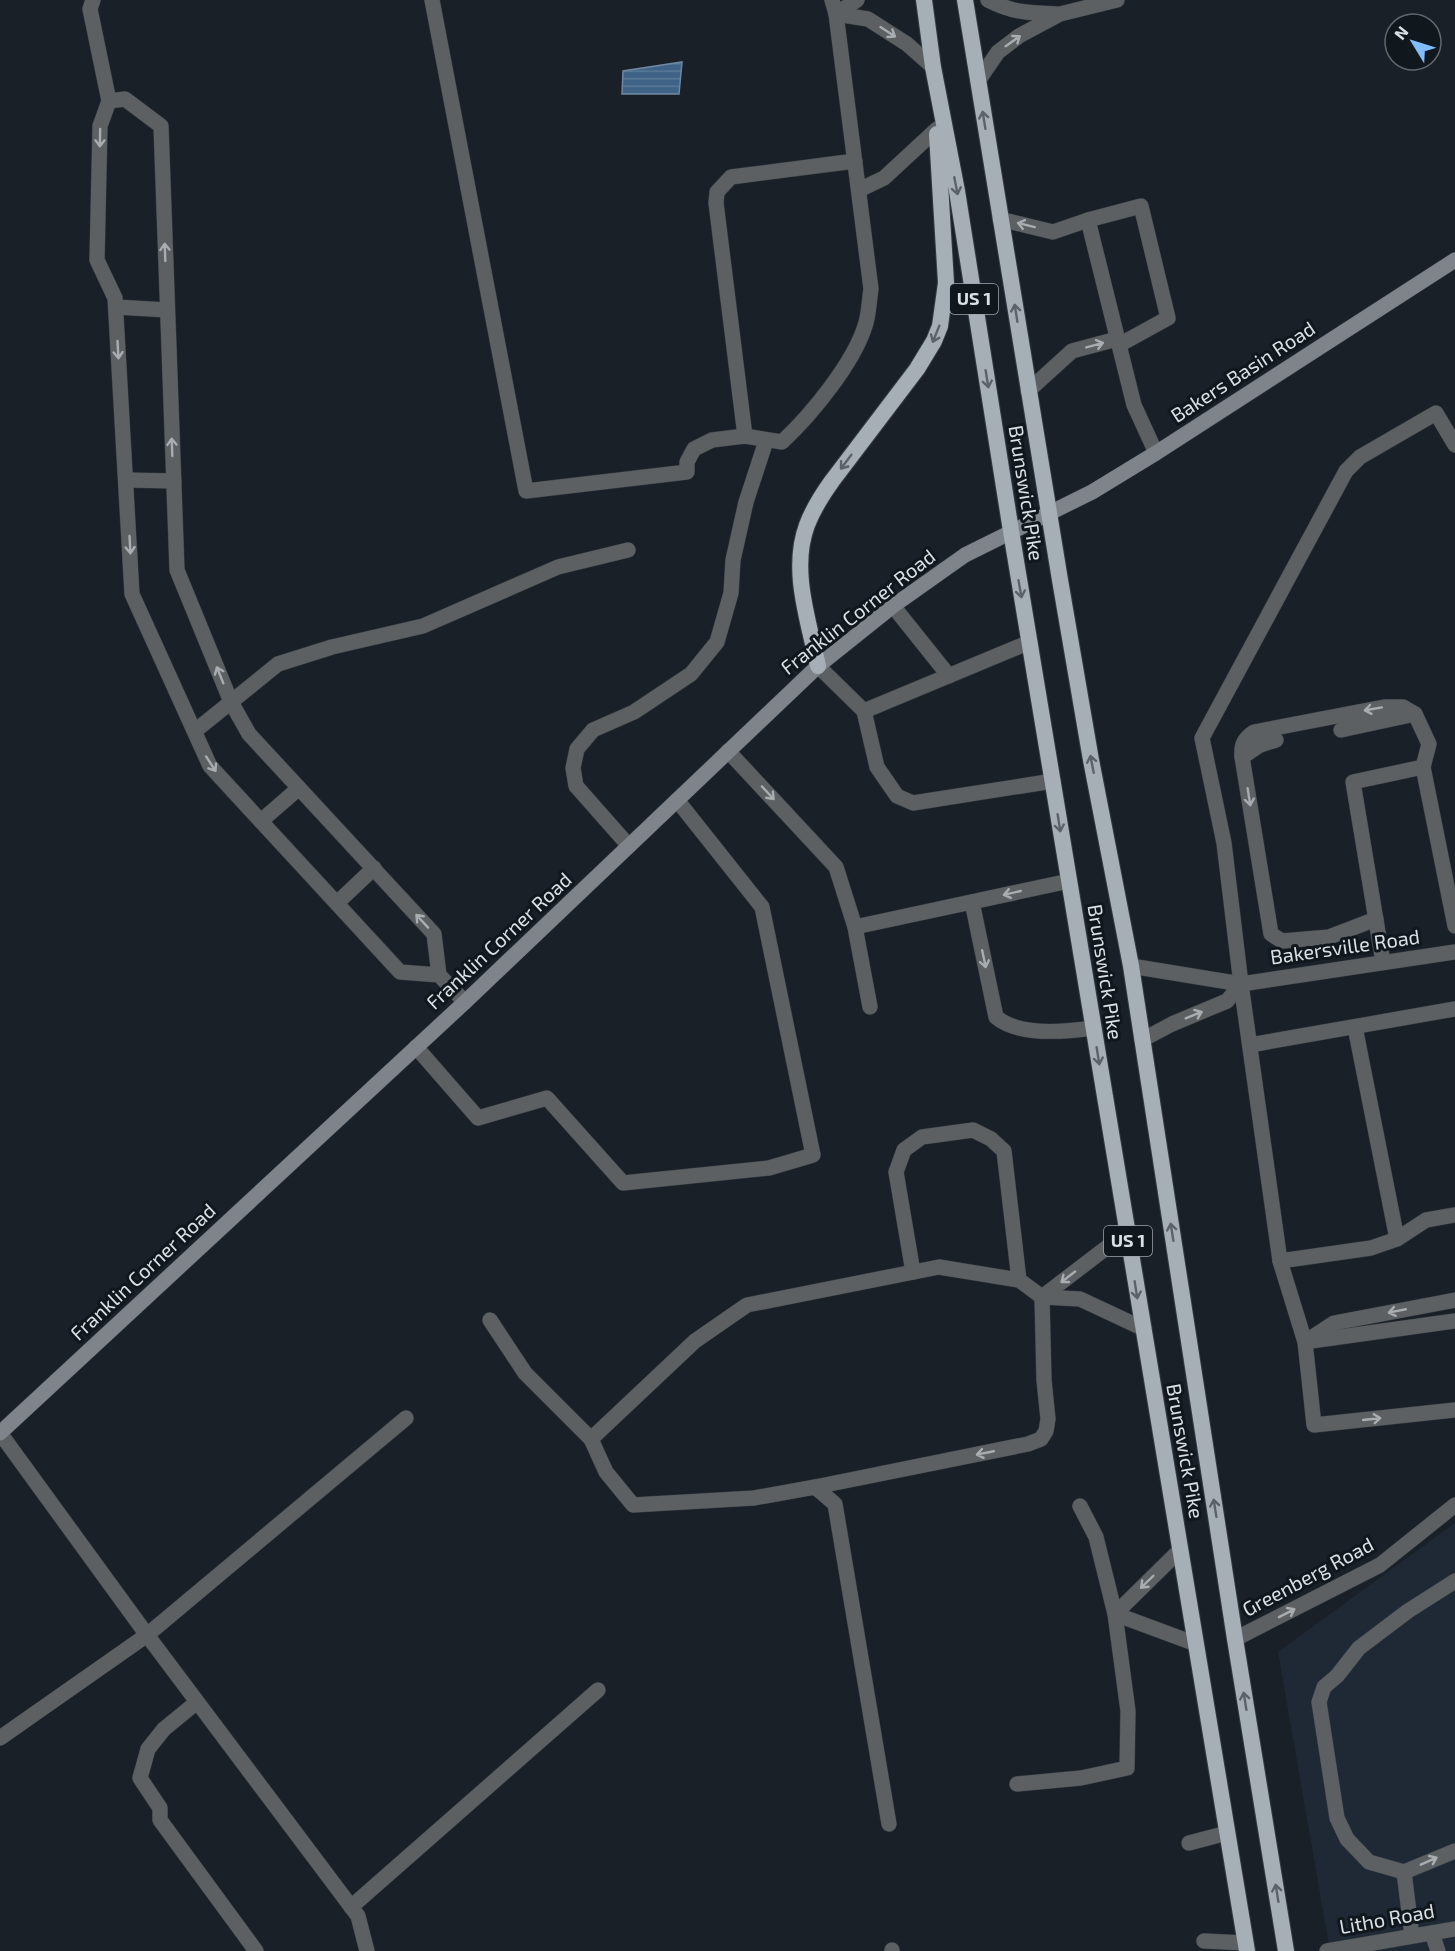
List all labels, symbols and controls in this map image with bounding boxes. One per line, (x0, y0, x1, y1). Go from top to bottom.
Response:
north arrow (1383, 12, 1443, 72)
text: N (1390, 22, 1412, 43)
one-way arrow (880, 25, 897, 38)
one-way arrow (1005, 35, 1021, 47)
one-way arrow (979, 111, 990, 131)
one-way arrow (94, 128, 105, 148)
one-way arrow (951, 176, 962, 196)
one-way arrow (1017, 219, 1036, 231)
one-way arrow (160, 242, 171, 262)
road number: US 1 (950, 284, 998, 314)
one-way arrow (1010, 304, 1021, 323)
street label: Bakers Basin Road (1166, 316, 1319, 427)
one-way arrow (930, 324, 941, 343)
one-way arrow (1085, 339, 1104, 350)
one-way arrow (113, 340, 124, 360)
one-way arrow (981, 368, 992, 388)
street label: Brunswick Pike (1004, 423, 1050, 562)
one-way arrow (167, 437, 178, 457)
one-way arrow (840, 454, 852, 470)
one-way arrow (124, 534, 135, 554)
street label: Franklin Corner Road (775, 543, 939, 679)
one-way arrow (1015, 578, 1026, 598)
one-way arrow (214, 666, 225, 685)
one-way arrow (1363, 704, 1383, 715)
one-way arrow (205, 755, 217, 772)
one-way arrow (1086, 755, 1097, 774)
one-way arrow (761, 786, 775, 801)
one-way arrow (1243, 787, 1254, 807)
one-way arrow (1054, 812, 1065, 832)
street label: Franklin Corner Road (421, 867, 576, 1014)
one-way arrow (1003, 888, 1022, 899)
street label: Brunswick Pike (1083, 902, 1129, 1041)
one-way arrow (415, 914, 430, 929)
street label: Bakersville Road (1269, 924, 1421, 968)
one-way arrow (979, 949, 990, 969)
one-way arrow (1185, 1009, 1203, 1020)
one-way arrow (1093, 1046, 1104, 1066)
street label: Franklin Corner Road (65, 1198, 220, 1345)
one-way arrow (1167, 1223, 1178, 1243)
road number: US 1 (1104, 1226, 1152, 1256)
one-way arrow (1060, 1270, 1076, 1283)
one-way arrow (1131, 1280, 1142, 1300)
one-way arrow (1388, 1306, 1408, 1317)
street label: Brunswick Pike (1162, 1381, 1210, 1520)
one-way arrow (1362, 1413, 1382, 1424)
one-way arrow (975, 1448, 995, 1459)
one-way arrow (1209, 1499, 1220, 1519)
street label: Greenberg Road (1238, 1531, 1377, 1621)
one-way arrow (1140, 1575, 1155, 1590)
one-way arrow (1278, 1607, 1296, 1618)
one-way arrow (1240, 1691, 1251, 1711)
one-way arrow (1419, 1855, 1438, 1866)
one-way arrow (1271, 1884, 1282, 1904)
street label: Litho Road (1337, 1898, 1436, 1938)

